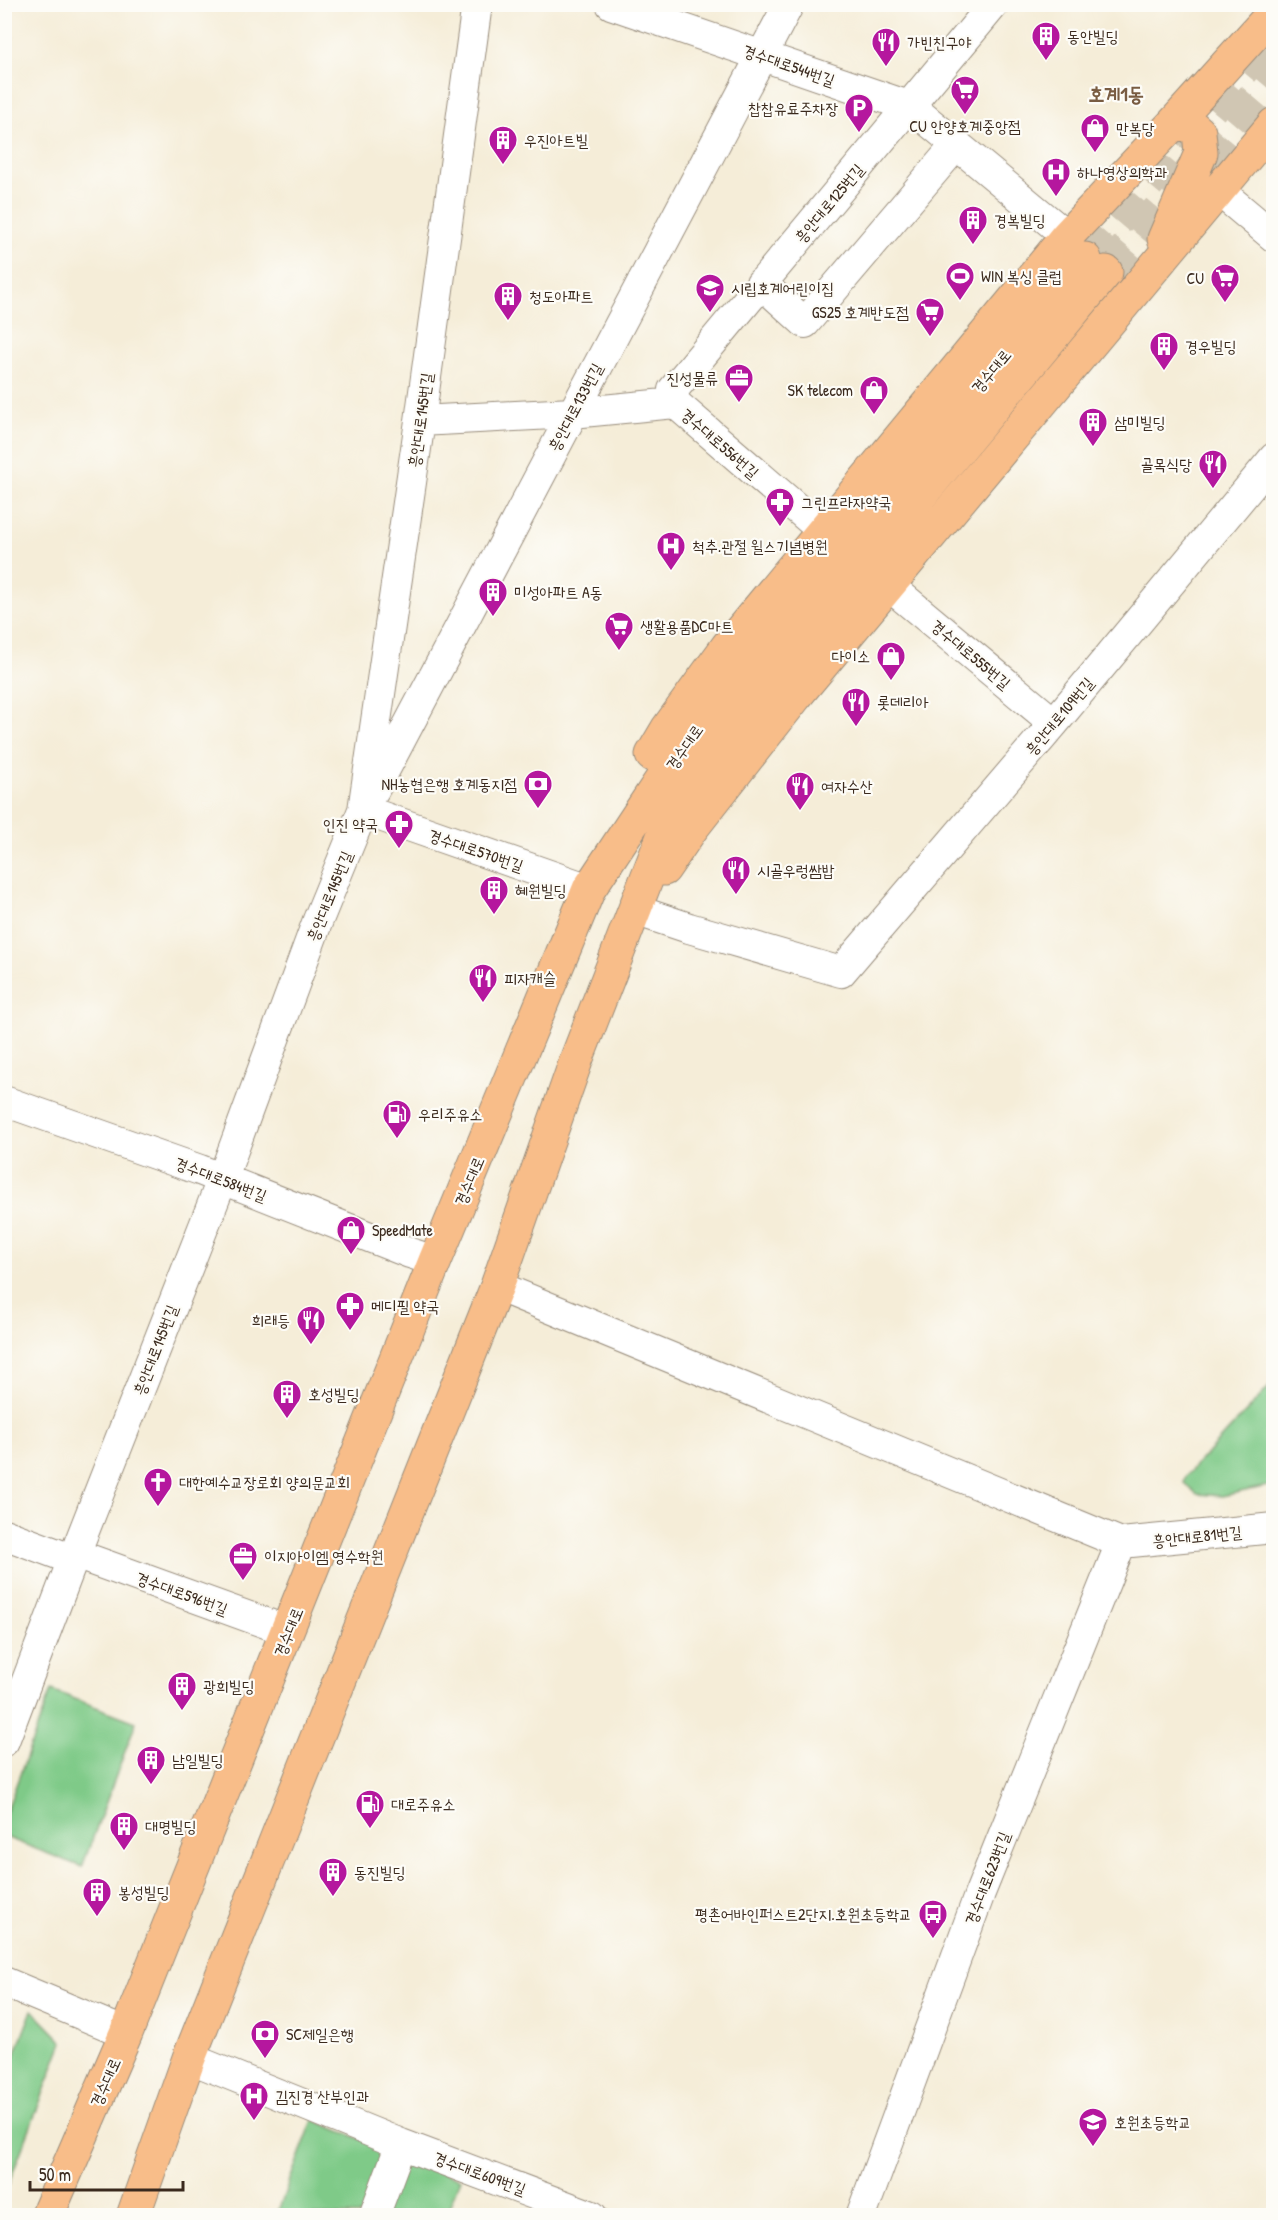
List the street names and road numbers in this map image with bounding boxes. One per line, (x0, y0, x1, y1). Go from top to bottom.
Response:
street label: 경수대로544번길 (740, 39, 838, 91)
street label: 흥안대로125번길 (789, 159, 869, 247)
street label: 경수대로 (966, 344, 1016, 398)
street label: 흥안대로133번길 (542, 359, 608, 455)
street label: 흥안대로145번길 (402, 371, 438, 469)
street label: 경수대로556번길 (676, 403, 764, 483)
street label: 경수대로555번길 (927, 614, 1016, 694)
street label: 흥안대로109번길 (1020, 672, 1098, 760)
street label: 경수대로 (660, 720, 708, 774)
street label: 경수대로570번길 (426, 823, 527, 877)
street label: 흥안대로145번길 (301, 847, 357, 945)
street label: 경수대로584번길 (172, 1151, 270, 1207)
street label: 경수대로 (449, 1153, 489, 1209)
street label: 흥안대로145번길 (128, 1301, 182, 1399)
street label: 흥안대로81번길 (1151, 1520, 1243, 1552)
street label: 경수대로596번길 (133, 1566, 231, 1620)
street label: 경수대로 (268, 1604, 308, 1660)
street label: 경수대로623번길 (959, 1828, 1015, 1928)
street label: 경수대로 (84, 2054, 126, 2110)
street label: 경수대로609번길 (431, 2146, 529, 2200)

